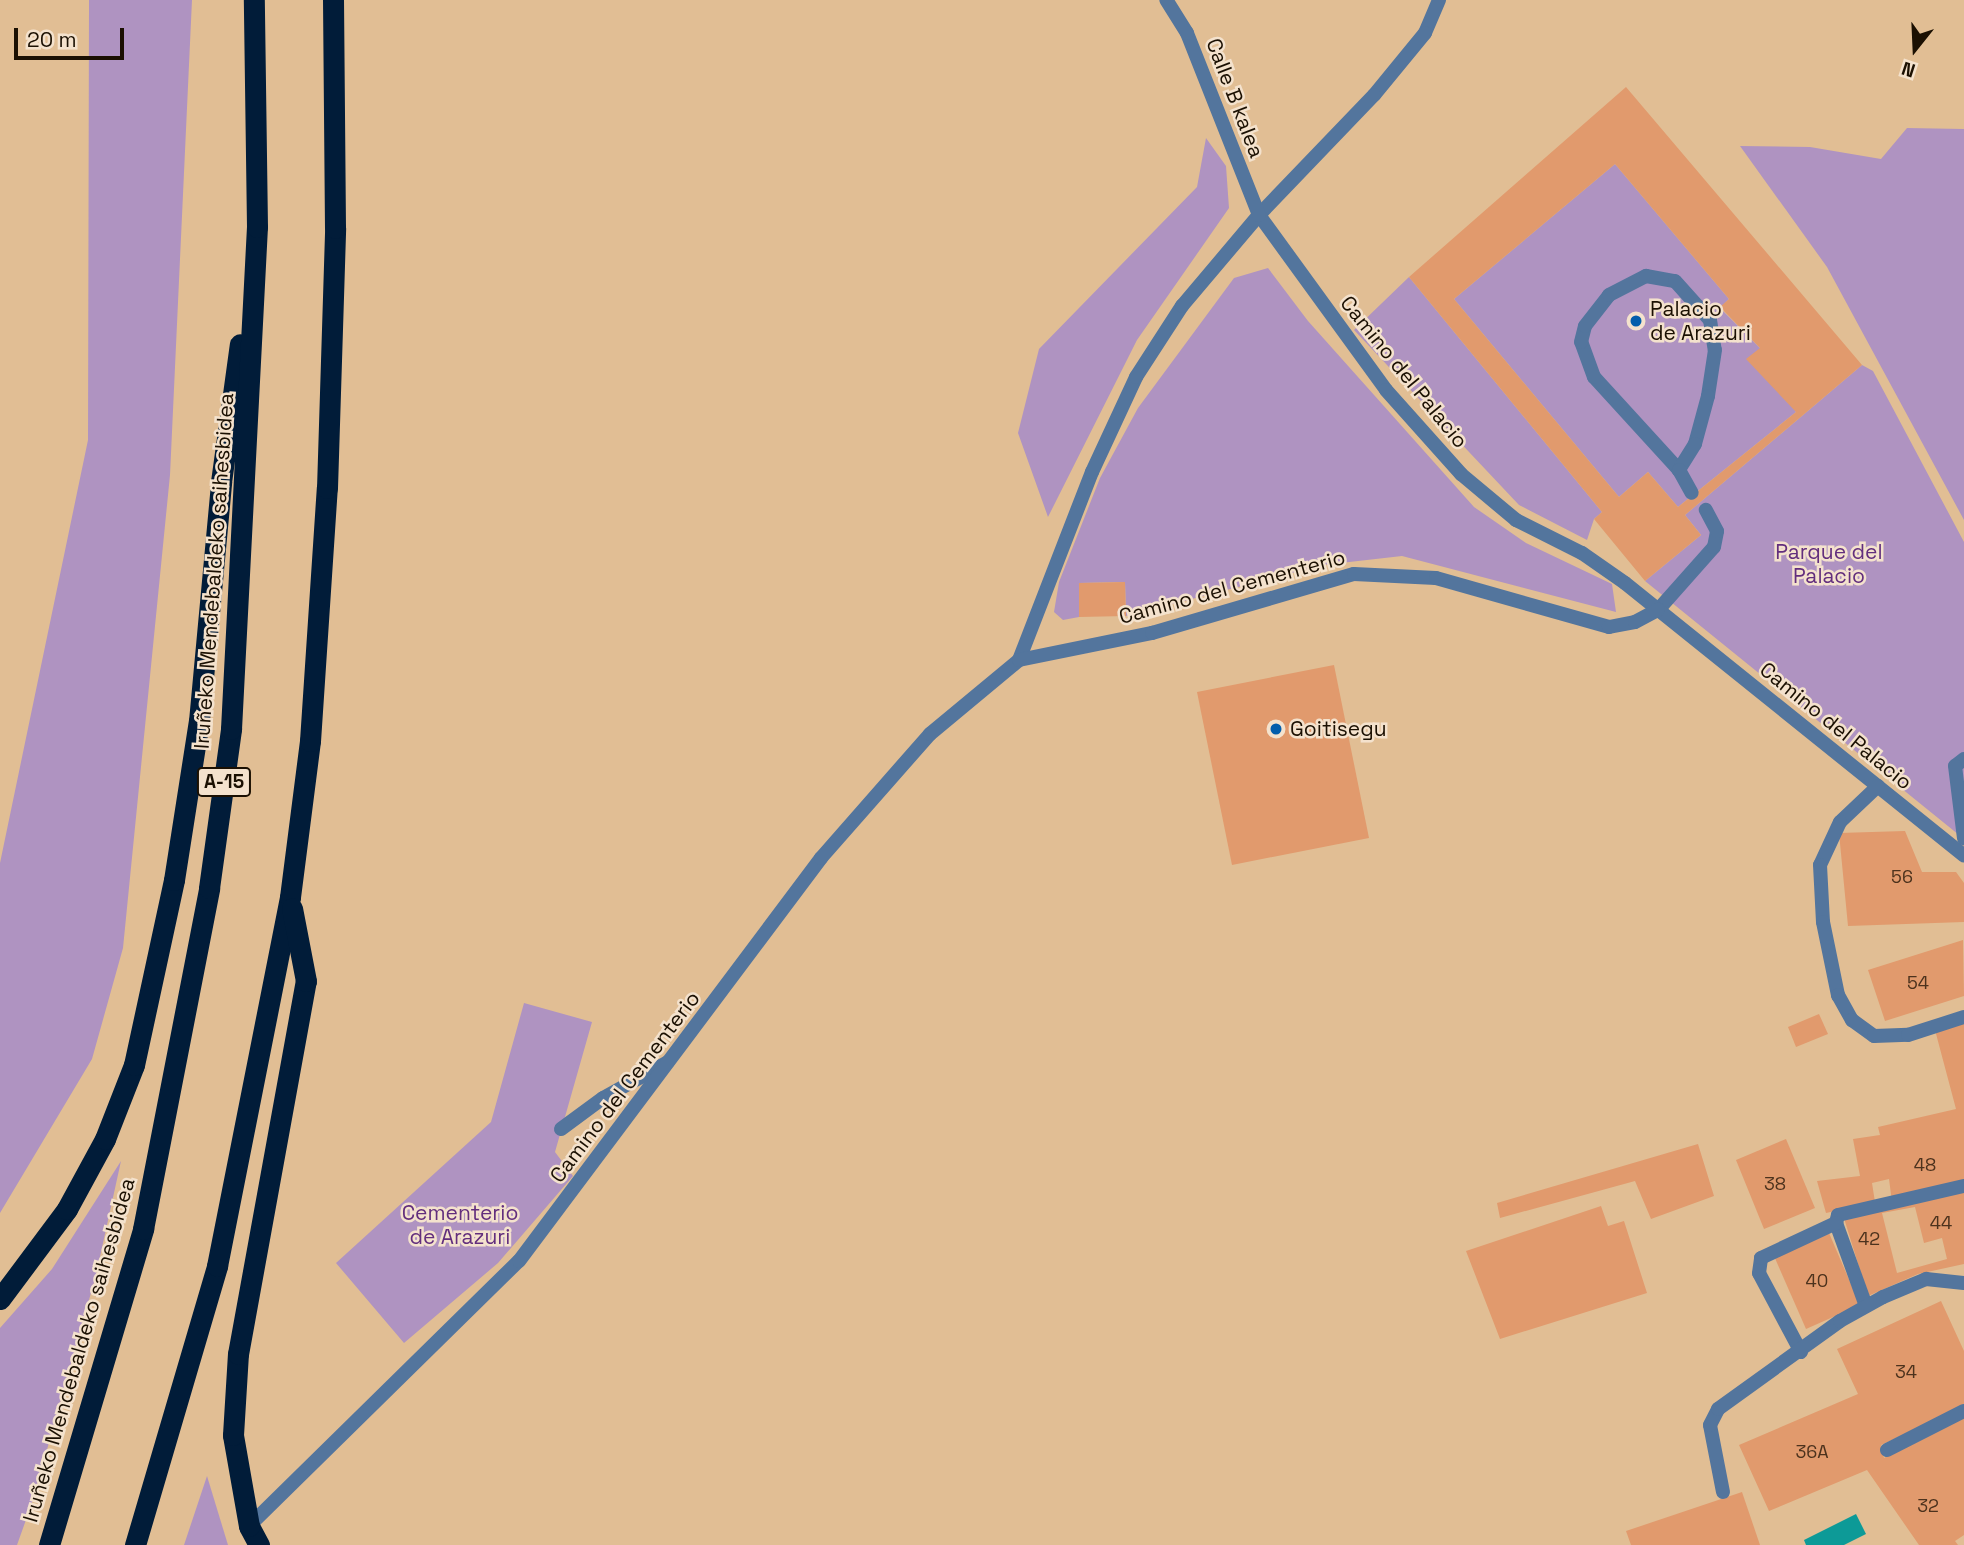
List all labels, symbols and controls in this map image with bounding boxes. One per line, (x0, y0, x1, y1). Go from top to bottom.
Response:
scale bar (18, 14, 128, 58)
north arrow (1880, 14, 1950, 84)
text: 20 m (27, 26, 77, 53)
street label: Calle B kalea (1201, 35, 1269, 161)
text: N (1898, 56, 1918, 83)
street label: Camino del Palacio (1335, 291, 1473, 453)
place label: Palacio de Arazuri (1650, 296, 1751, 346)
marker: Palacio de Arazuri (1628, 313, 1644, 329)
street label: Iruñeko Mendebaldeko saihesbidea (189, 392, 239, 750)
park label: Parque del Palacio (1775, 539, 1883, 589)
street label: Camino del Cementerio (1116, 545, 1348, 629)
street label: Camino del Palacio (1755, 657, 1917, 795)
place label: Goitisegu (1290, 716, 1387, 742)
marker: Goitisegu (1268, 721, 1284, 737)
road number: A-15 (196, 766, 252, 797)
house number: 56 (1891, 866, 1913, 888)
house number: 54 (1907, 972, 1929, 994)
street label: Camino del Cementerio (545, 986, 705, 1188)
house number: 48 (1914, 1154, 1936, 1176)
house number: 38 (1764, 1173, 1786, 1195)
street label: Iruñeko Mendebaldeko saihesbidea (18, 1175, 140, 1525)
park label: Cementerio de Arazuri (402, 1200, 518, 1250)
house number: 44 (1930, 1212, 1952, 1234)
house number: 42 (1858, 1228, 1880, 1250)
house number: 40 (1806, 1270, 1828, 1292)
house number: 34 (1895, 1361, 1917, 1383)
house number: 36A (1795, 1441, 1829, 1463)
house number: 32 (1917, 1495, 1939, 1517)

